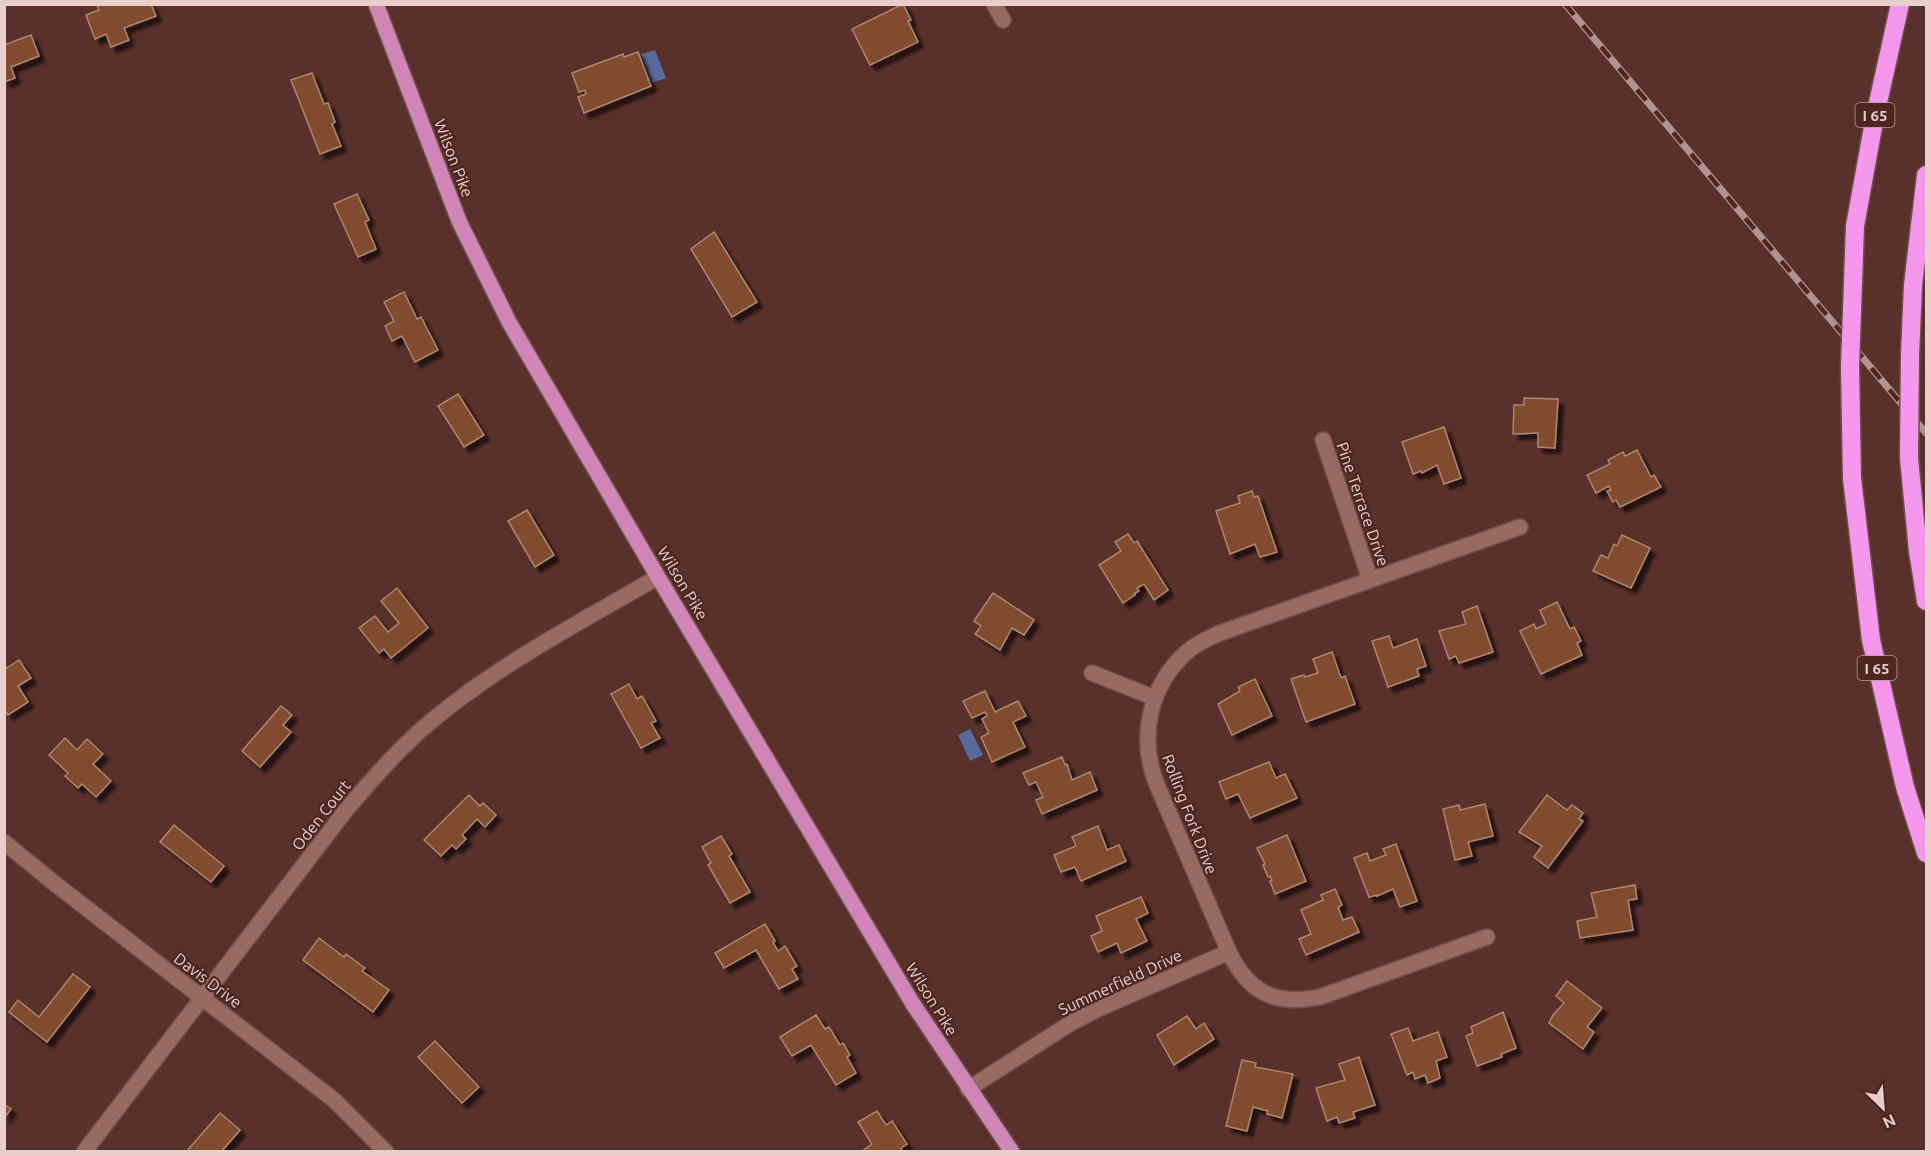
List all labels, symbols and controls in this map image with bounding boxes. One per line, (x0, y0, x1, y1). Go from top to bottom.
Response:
road number: I 65 (1856, 103, 1894, 127)
street label: Wilson Pike (431, 116, 477, 200)
street label: Pine Terrace Drive (1333, 440, 1393, 568)
street label: Wilson Pike (654, 543, 712, 623)
road number: I 65 (1858, 656, 1896, 680)
street label: Rolling Fork Drive (1159, 752, 1221, 876)
street label: Oden Court (288, 776, 354, 854)
street label: Summerfield Drive (1056, 946, 1184, 1018)
street label: Davis Drive (171, 949, 245, 1011)
street label: Wilson Pike (903, 959, 961, 1039)
north arrow (1853, 1078, 1913, 1138)
text: N (1880, 1111, 1899, 1132)

